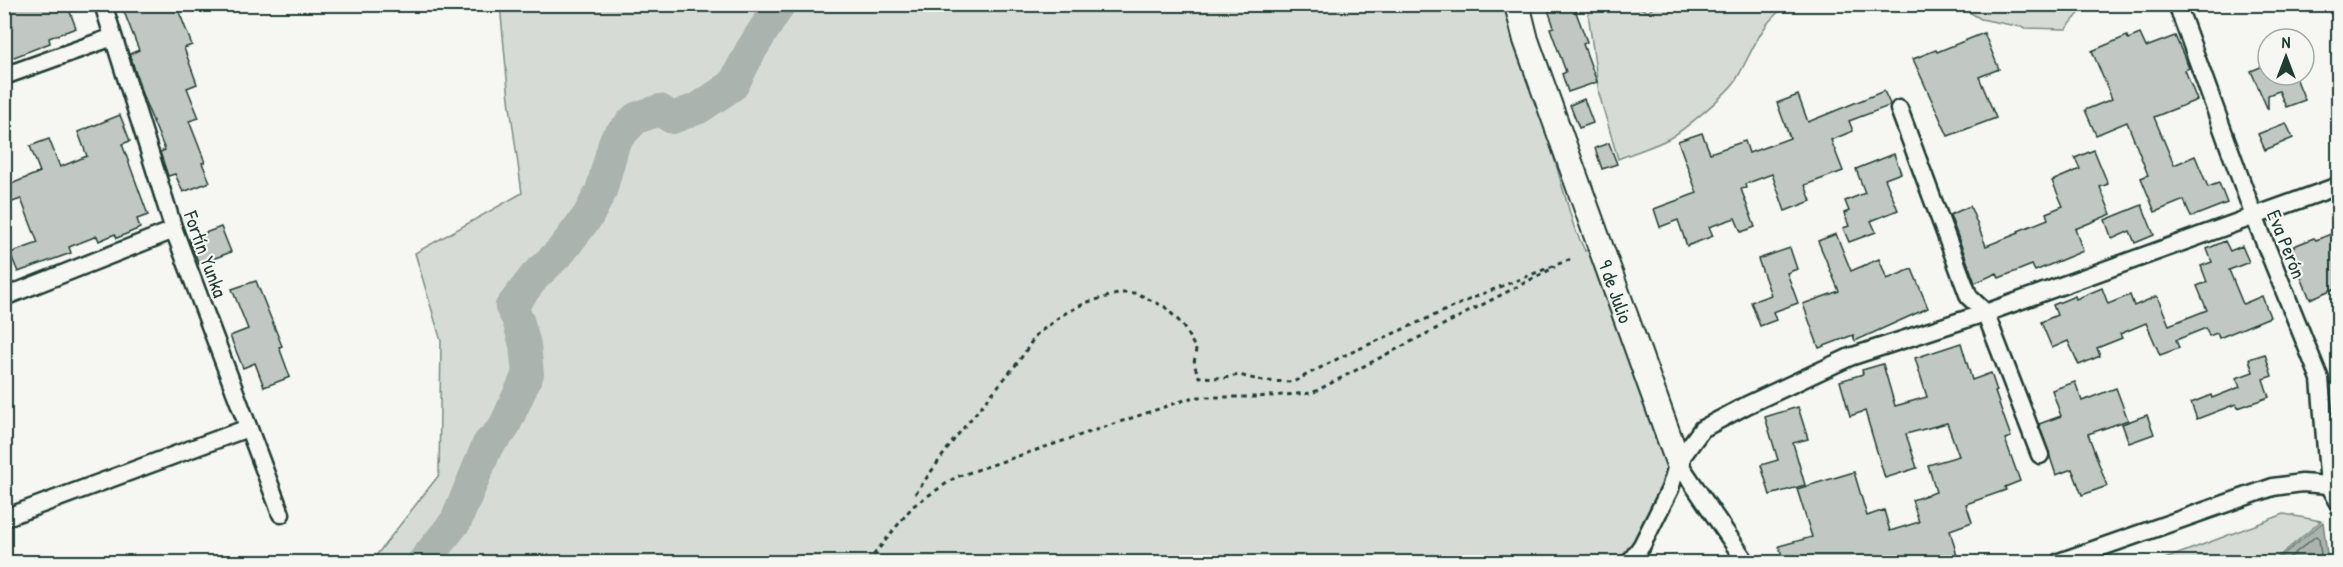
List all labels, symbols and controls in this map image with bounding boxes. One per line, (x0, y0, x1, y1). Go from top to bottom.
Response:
north arrow (2256, 27, 2316, 87)
text: N (2282, 31, 2291, 53)
street label: Fortín Yunka (178, 206, 234, 301)
street label: Eva Perón (2261, 206, 2313, 282)
street label: 9 de Julio (1593, 256, 1640, 327)

